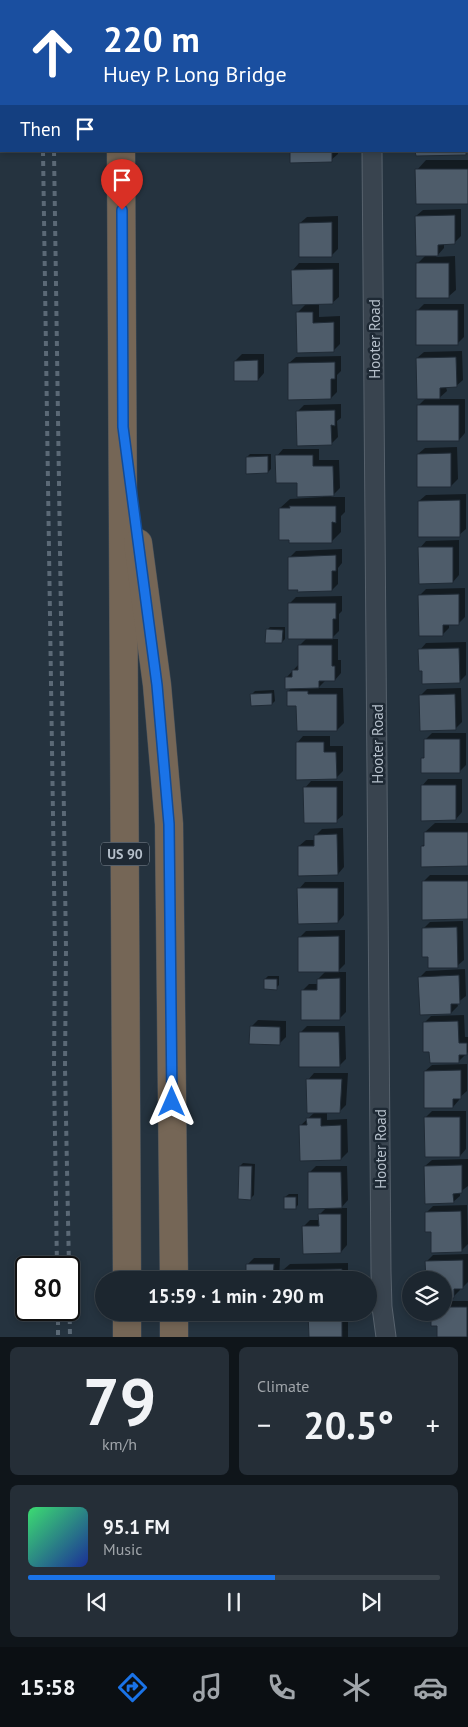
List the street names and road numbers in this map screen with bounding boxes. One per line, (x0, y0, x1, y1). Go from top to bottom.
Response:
street label: Hooter Road (365, 299, 384, 379)
street label: Hooter Road (368, 704, 387, 784)
road number: US 90 (101, 842, 149, 866)
street label: Hooter Road (371, 1109, 390, 1189)

